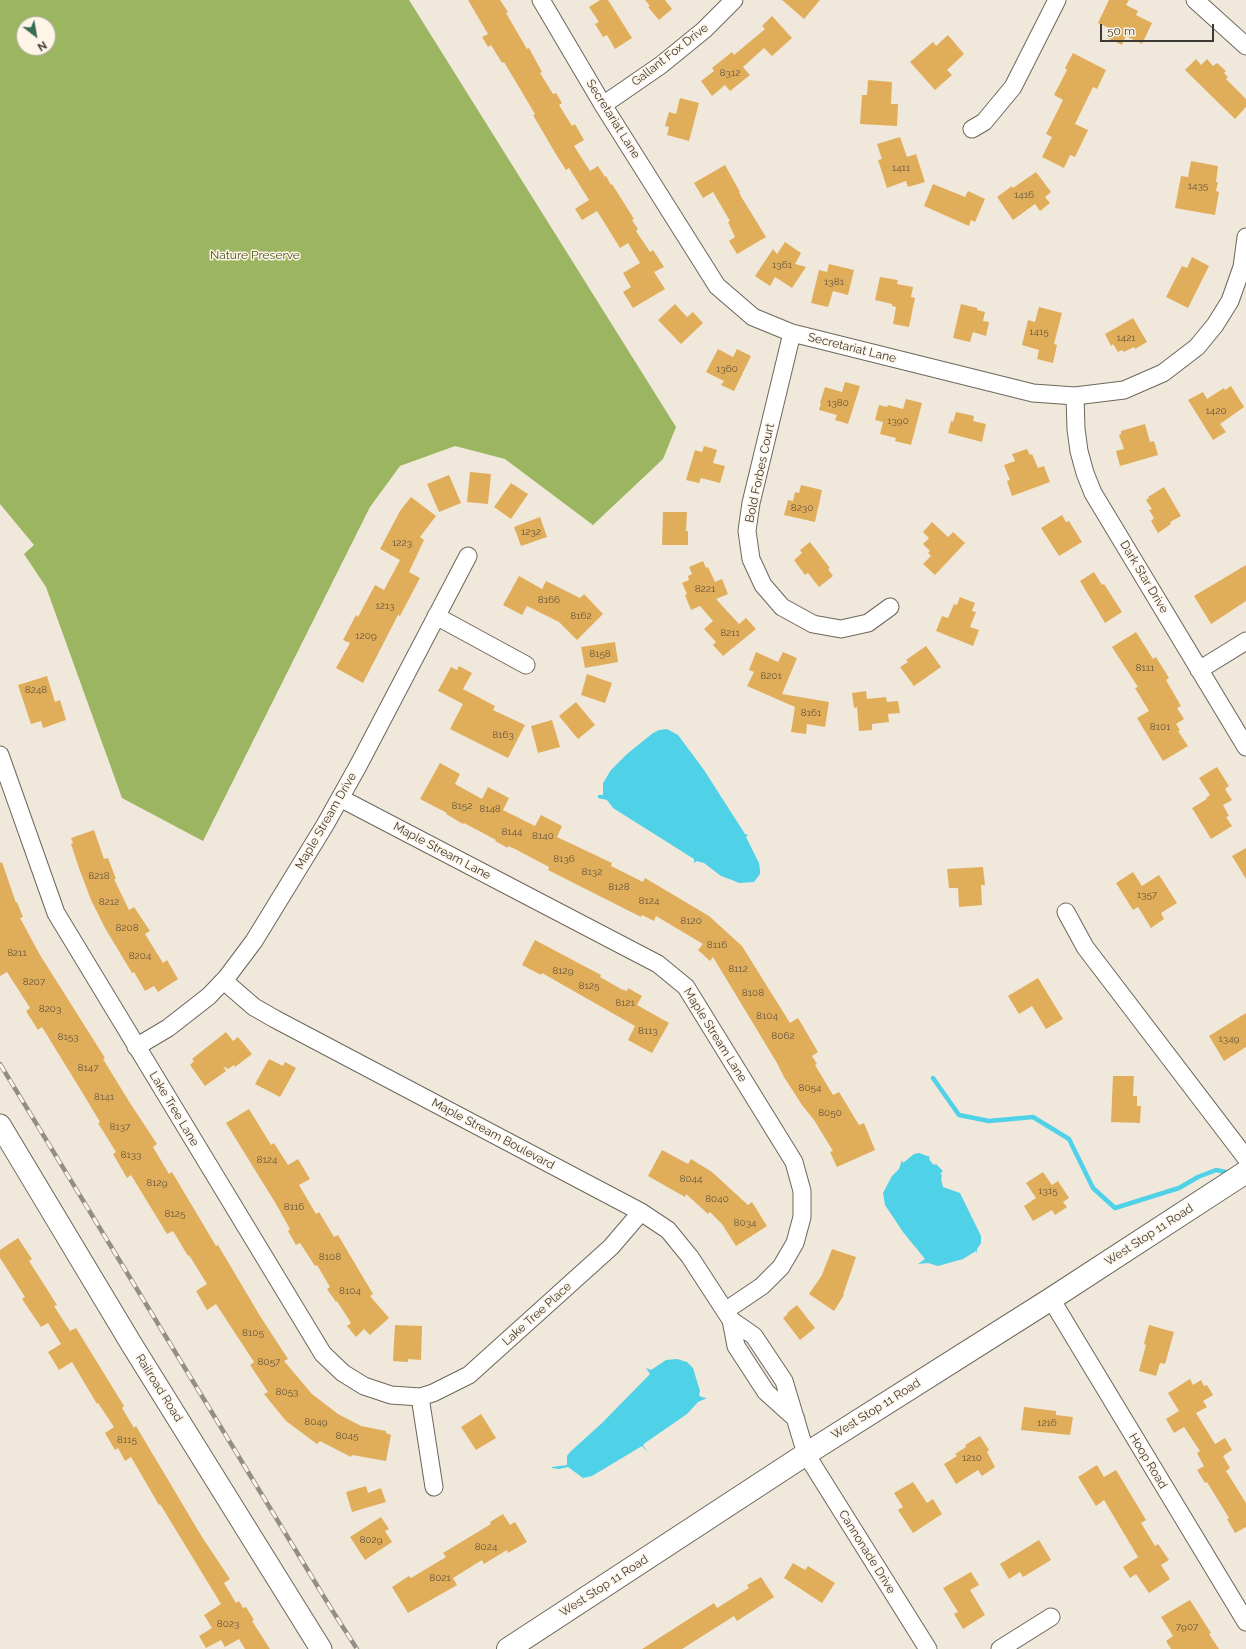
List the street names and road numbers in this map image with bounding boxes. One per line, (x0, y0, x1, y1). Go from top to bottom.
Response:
street label: Gallant Fox Drive (629, 21, 711, 89)
street label: Secretariat Lane (583, 77, 643, 161)
street label: Secretariat Lane (806, 330, 898, 366)
street label: Bold Forbes Court (742, 422, 778, 524)
street label: Dark Star Drive (1117, 538, 1171, 616)
street label: Maple Stream Drive (292, 770, 360, 872)
street label: Maple Stream Lane (391, 819, 493, 883)
street label: Maple Stream Lane (680, 985, 750, 1085)
street label: Lake Tree Lane (146, 1069, 202, 1149)
street label: Maple Stream Boulevard (429, 1095, 557, 1173)
street label: West Stop 11 Road (1102, 1201, 1196, 1269)
street label: Lake Tree Place (500, 1279, 574, 1349)
street label: Railroad Road (132, 1351, 186, 1425)
street label: West Stop 11 Road (829, 1376, 923, 1442)
street label: Hoop Road (1126, 1431, 1170, 1491)
street label: Cannonade Drive (836, 1508, 898, 1596)
street label: West Stop 11 Road (557, 1552, 651, 1620)

